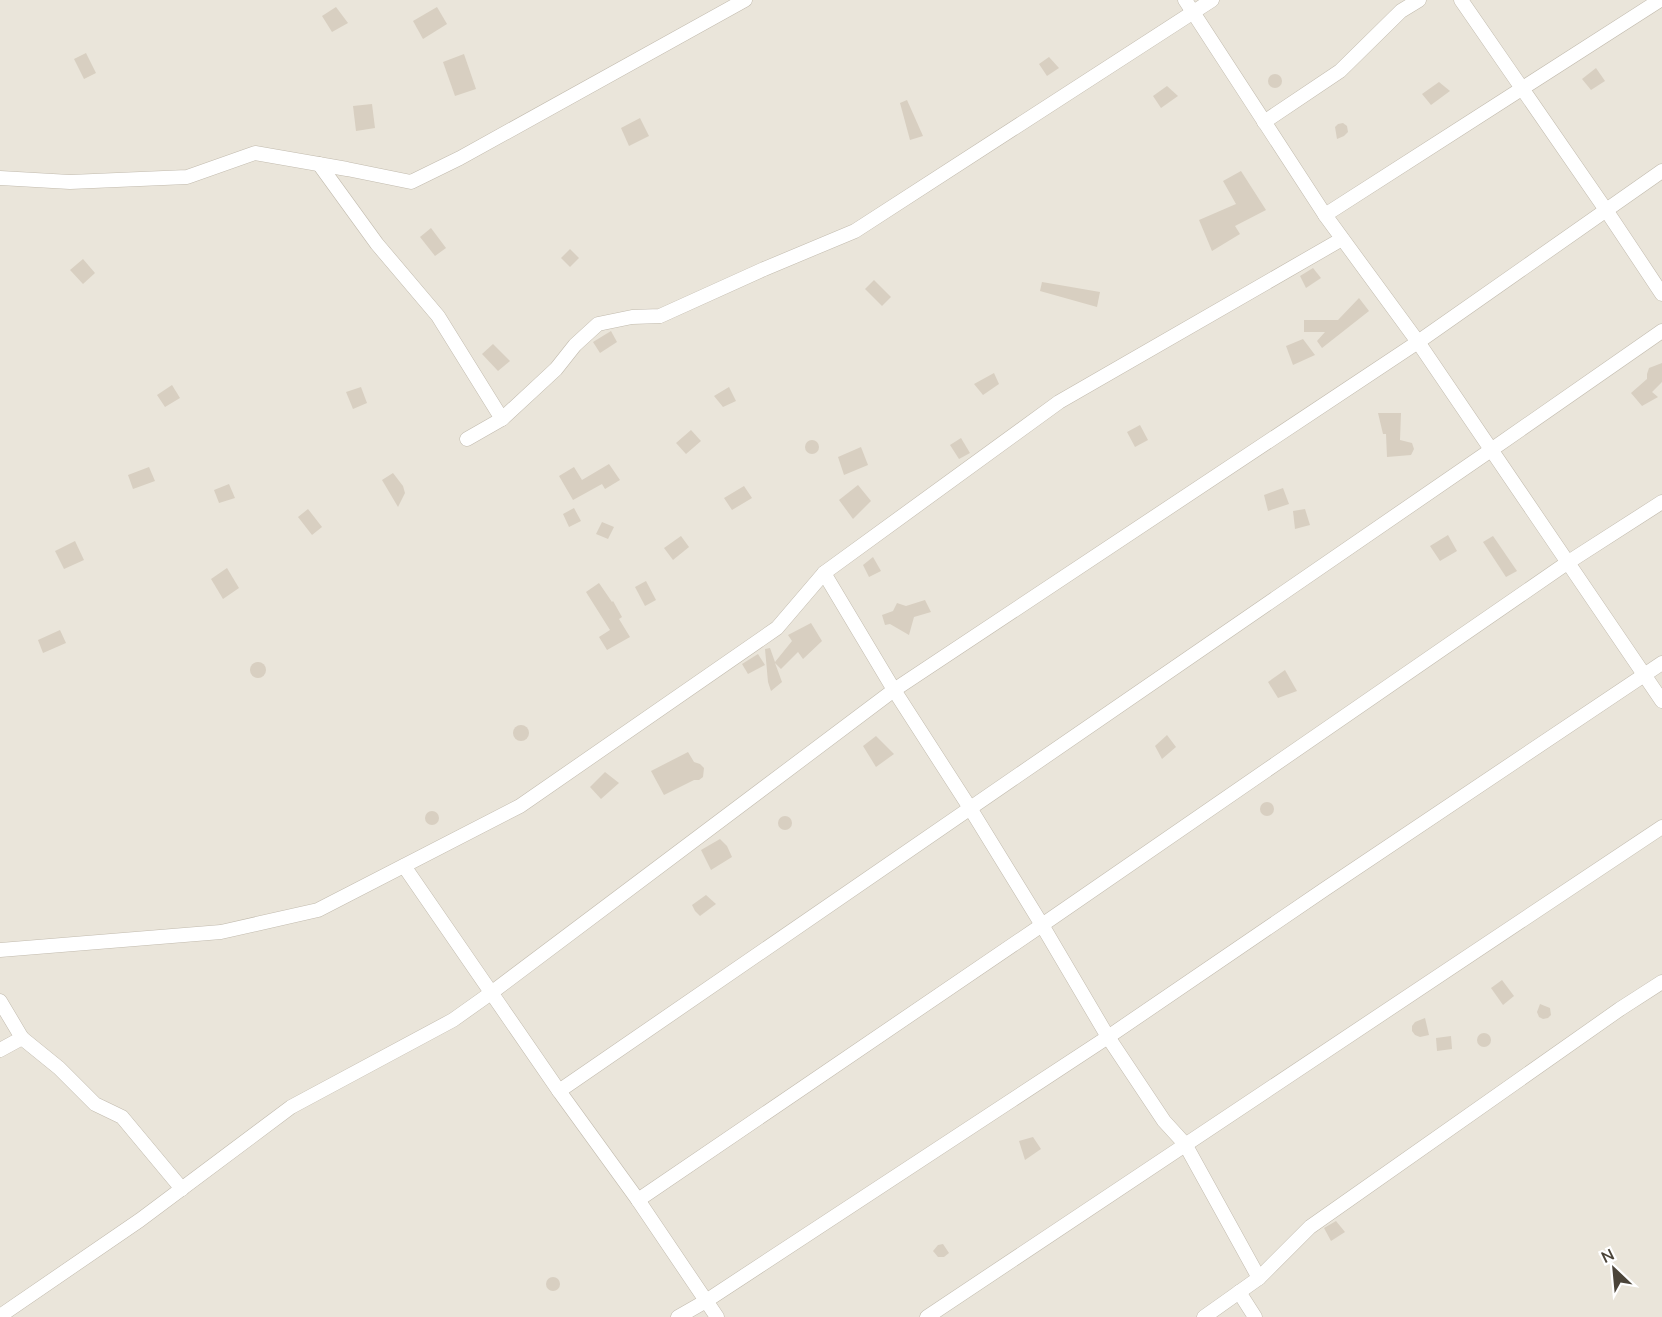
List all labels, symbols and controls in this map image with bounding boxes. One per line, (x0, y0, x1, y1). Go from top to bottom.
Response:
north arrow (1584, 1239, 1644, 1299)
text: N (1598, 1244, 1618, 1269)

